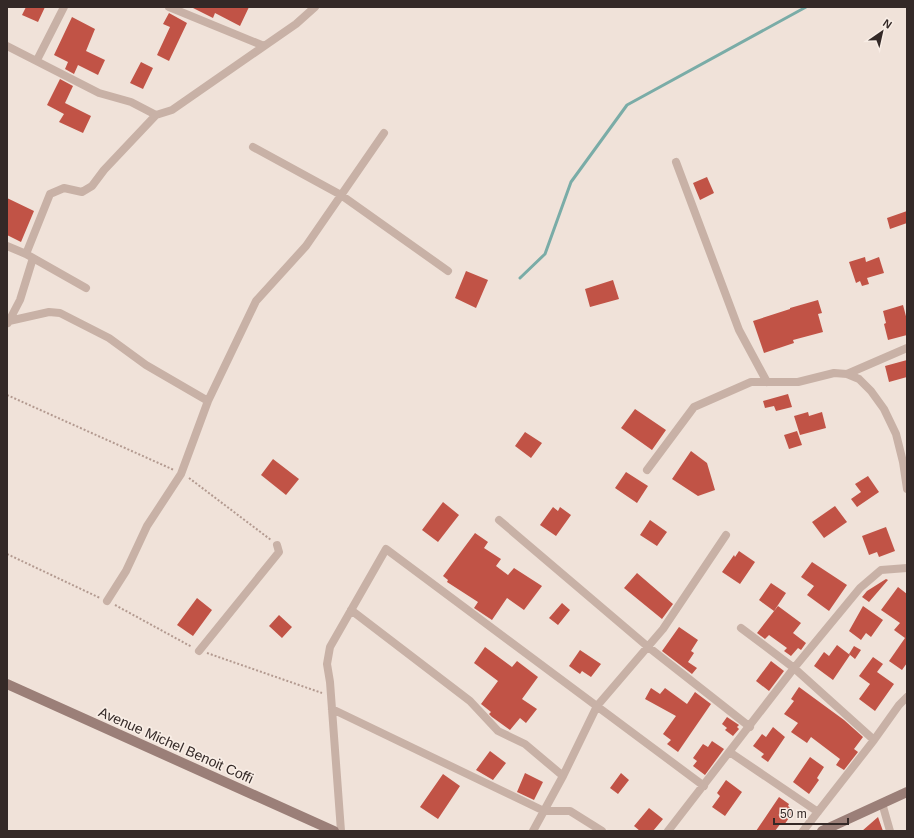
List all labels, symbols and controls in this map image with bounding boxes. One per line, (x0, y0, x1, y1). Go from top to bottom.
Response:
north arrow (862, 12, 902, 52)
text: N (881, 17, 894, 31)
street label: Avenue Michel Benoit Coffi (96, 704, 256, 786)
scale bar (774, 800, 848, 826)
text: 50 m (780, 807, 807, 821)

